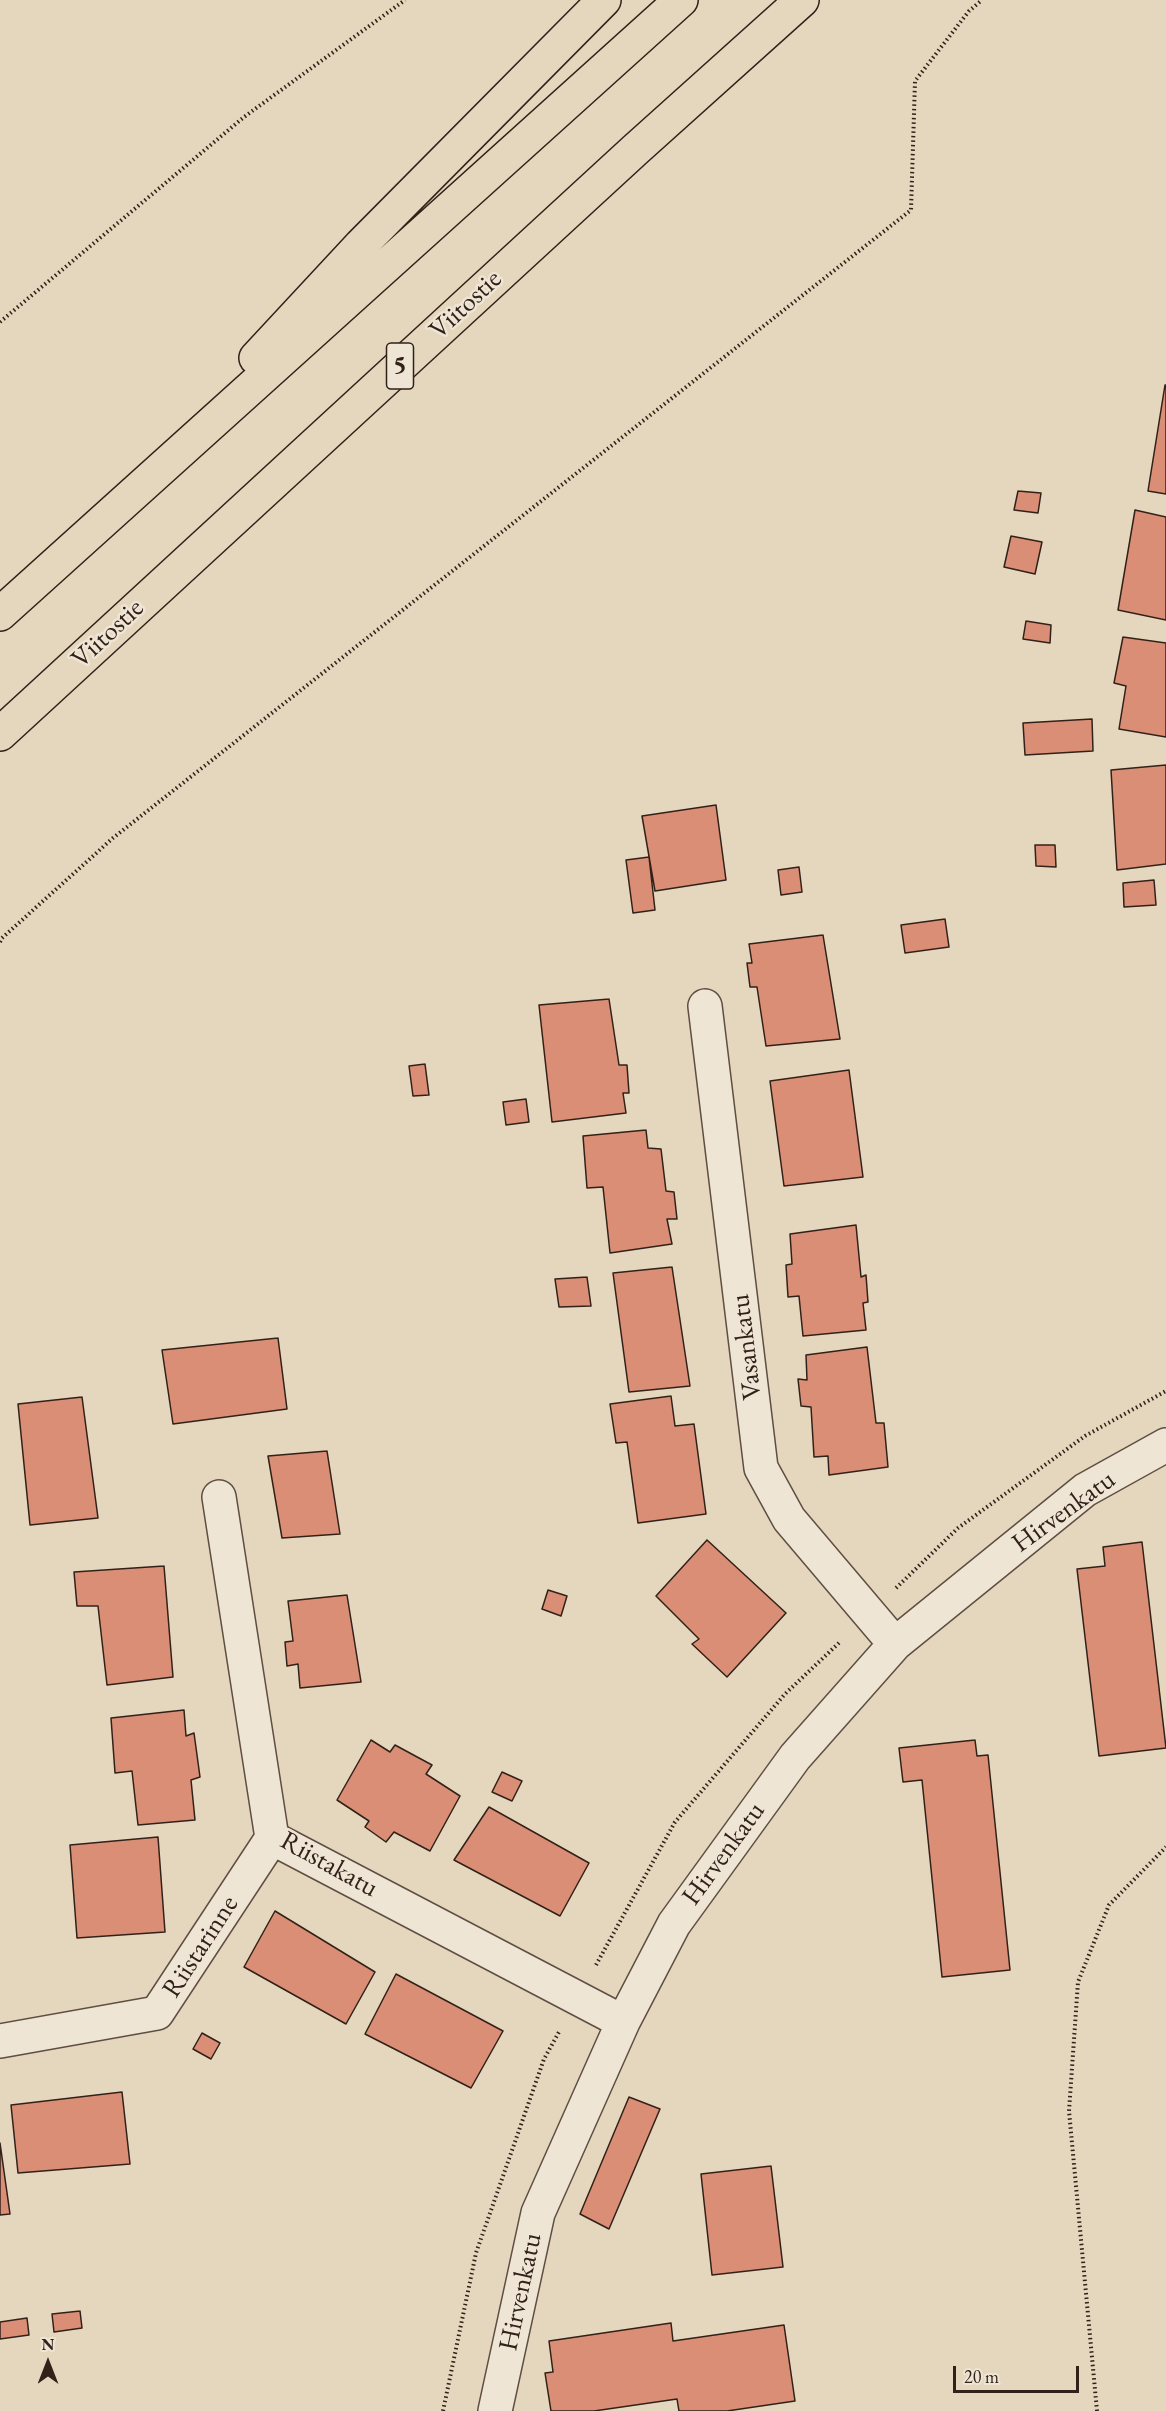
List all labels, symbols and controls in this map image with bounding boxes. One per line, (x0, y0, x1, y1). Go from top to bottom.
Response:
street label: Viitostie (423, 263, 509, 347)
road number: 5 (386, 343, 414, 389)
street label: Viitostie (65, 592, 151, 676)
street label: Vasankatu (724, 1292, 770, 1402)
street label: Hirvenkatu (1006, 1464, 1122, 1560)
street label: Hirvenkatu (676, 1796, 772, 1912)
street label: Riistakatu (275, 1825, 383, 1905)
street label: Riistarinne (156, 1890, 246, 2004)
street label: Hirvenkatu (493, 2230, 549, 2354)
north arrow (18, 2333, 78, 2393)
text: N (42, 2334, 54, 2355)
scale bar (956, 2354, 1082, 2392)
text: 20 m (964, 2365, 999, 2388)

